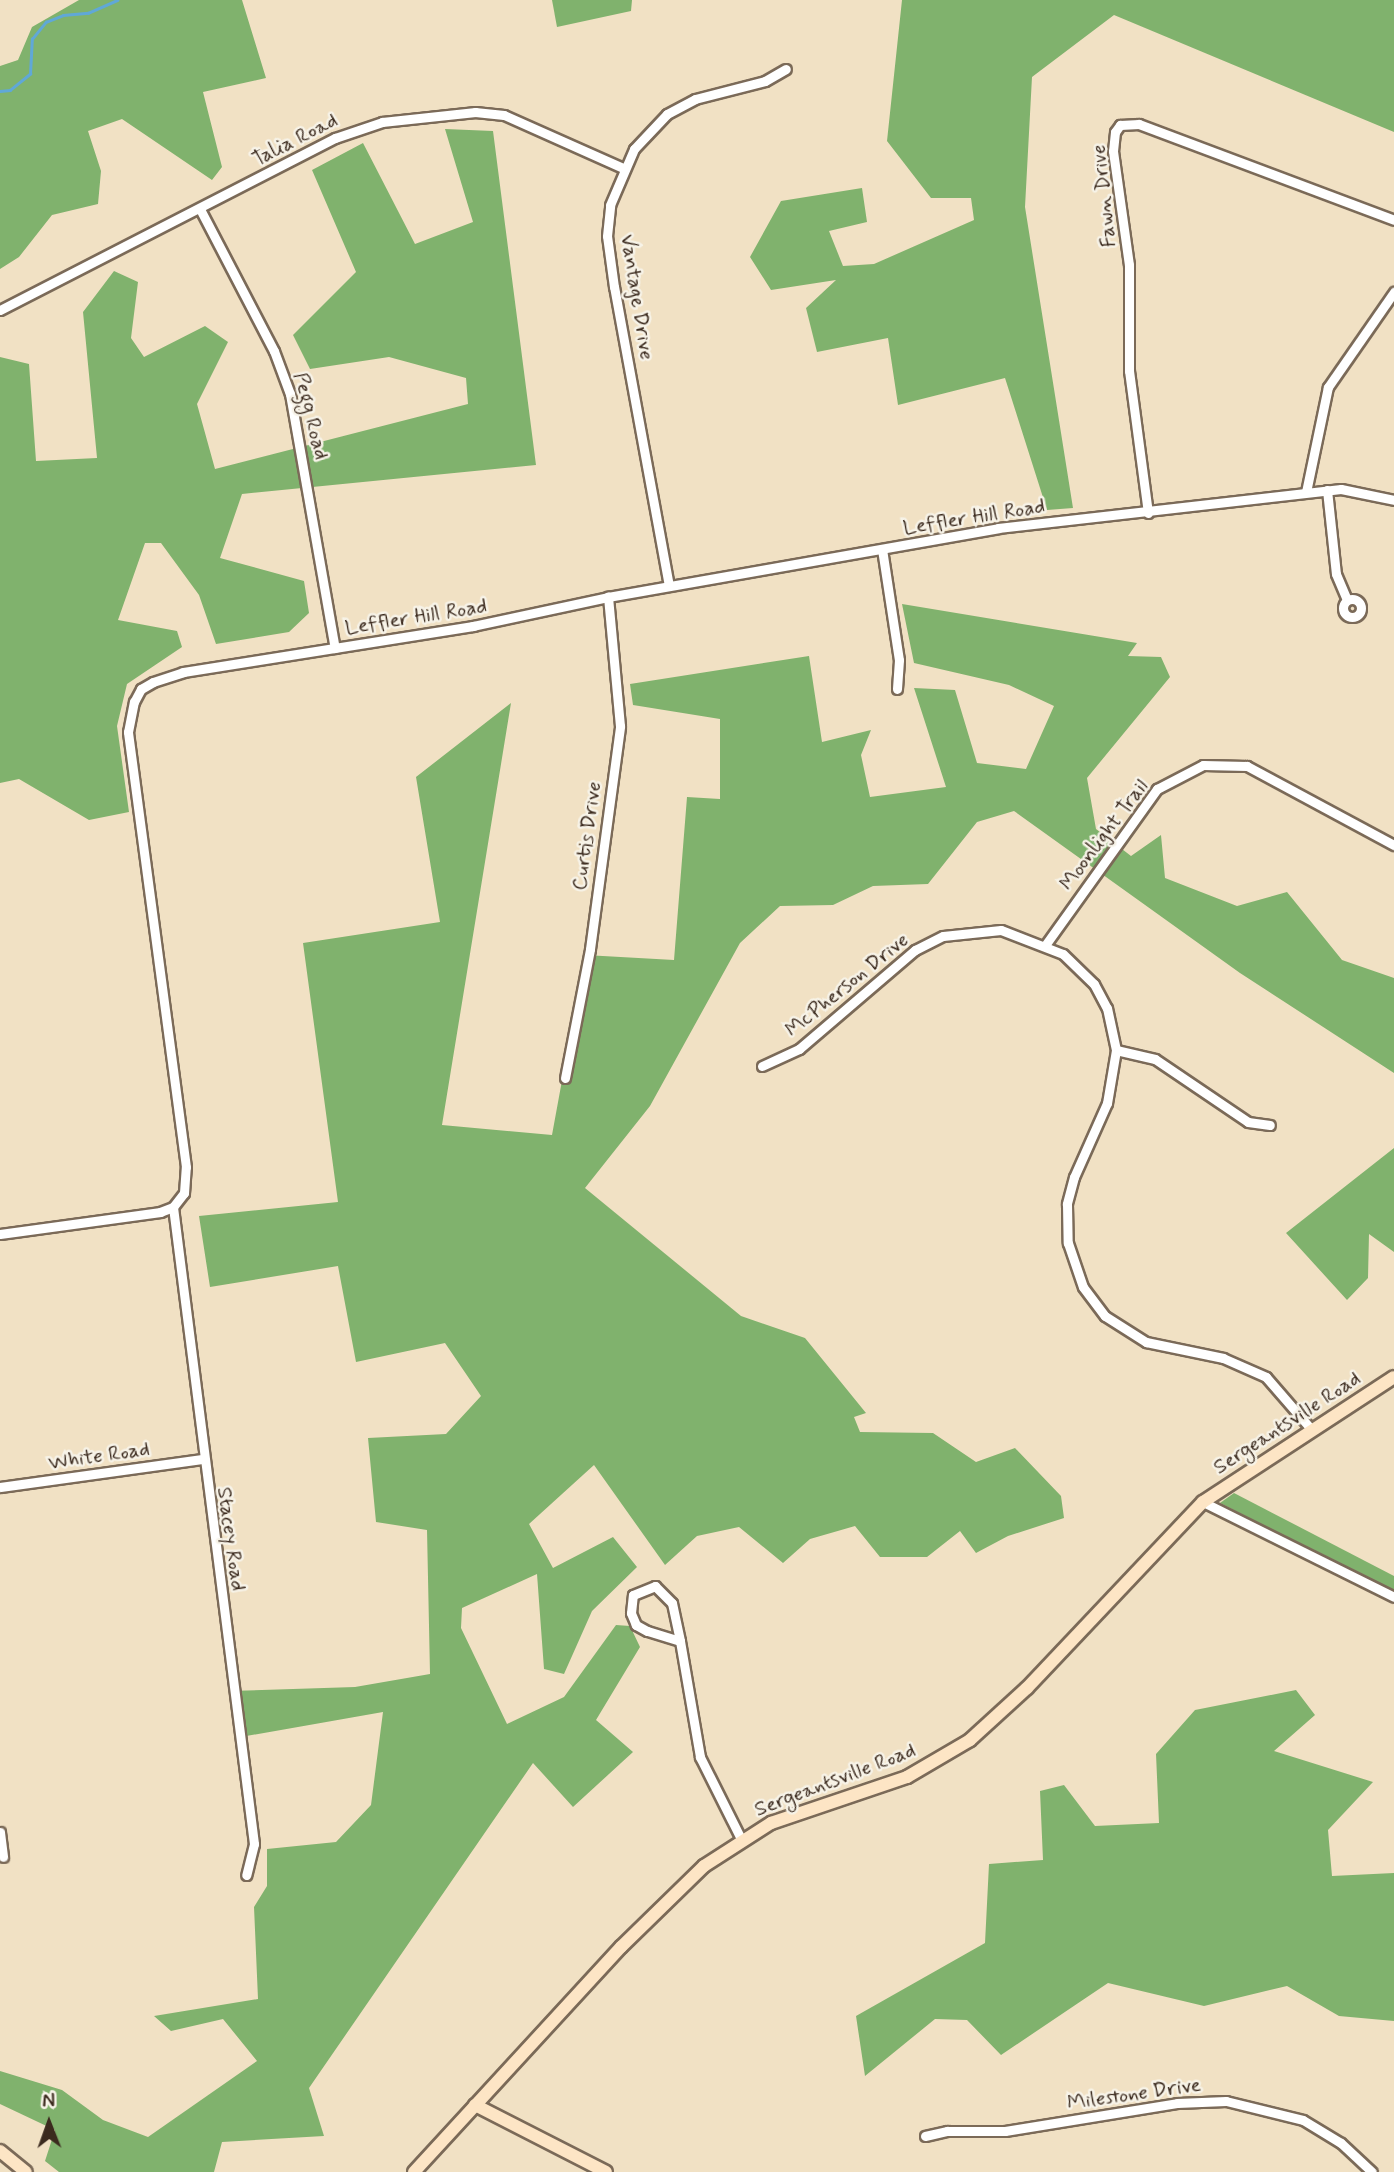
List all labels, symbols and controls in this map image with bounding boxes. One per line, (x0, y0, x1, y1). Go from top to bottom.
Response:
street label: Talia Road (249, 108, 341, 172)
street label: Fawn Drive (1086, 143, 1122, 249)
street label: Vantage Drive (615, 233, 659, 361)
street label: Pegg Road (288, 370, 334, 462)
street label: Leffler Hill Road (900, 493, 1048, 541)
street label: Leffler Hill Road (342, 593, 490, 641)
street label: Moonlight Trail (1054, 775, 1154, 895)
street label: Curtis Drive (567, 781, 607, 891)
street label: McPherson Drive (781, 928, 913, 1042)
street label: Sergeantsville Road (1208, 1366, 1366, 1480)
street label: White Road (47, 1436, 151, 1476)
street label: Stacey Road (211, 1485, 251, 1593)
street label: Sergeantsville Road (751, 1738, 919, 1822)
street label: Milestone Drive (1066, 2072, 1202, 2116)
north arrow (14, 2088, 84, 2158)
text: N (42, 2089, 55, 2114)

